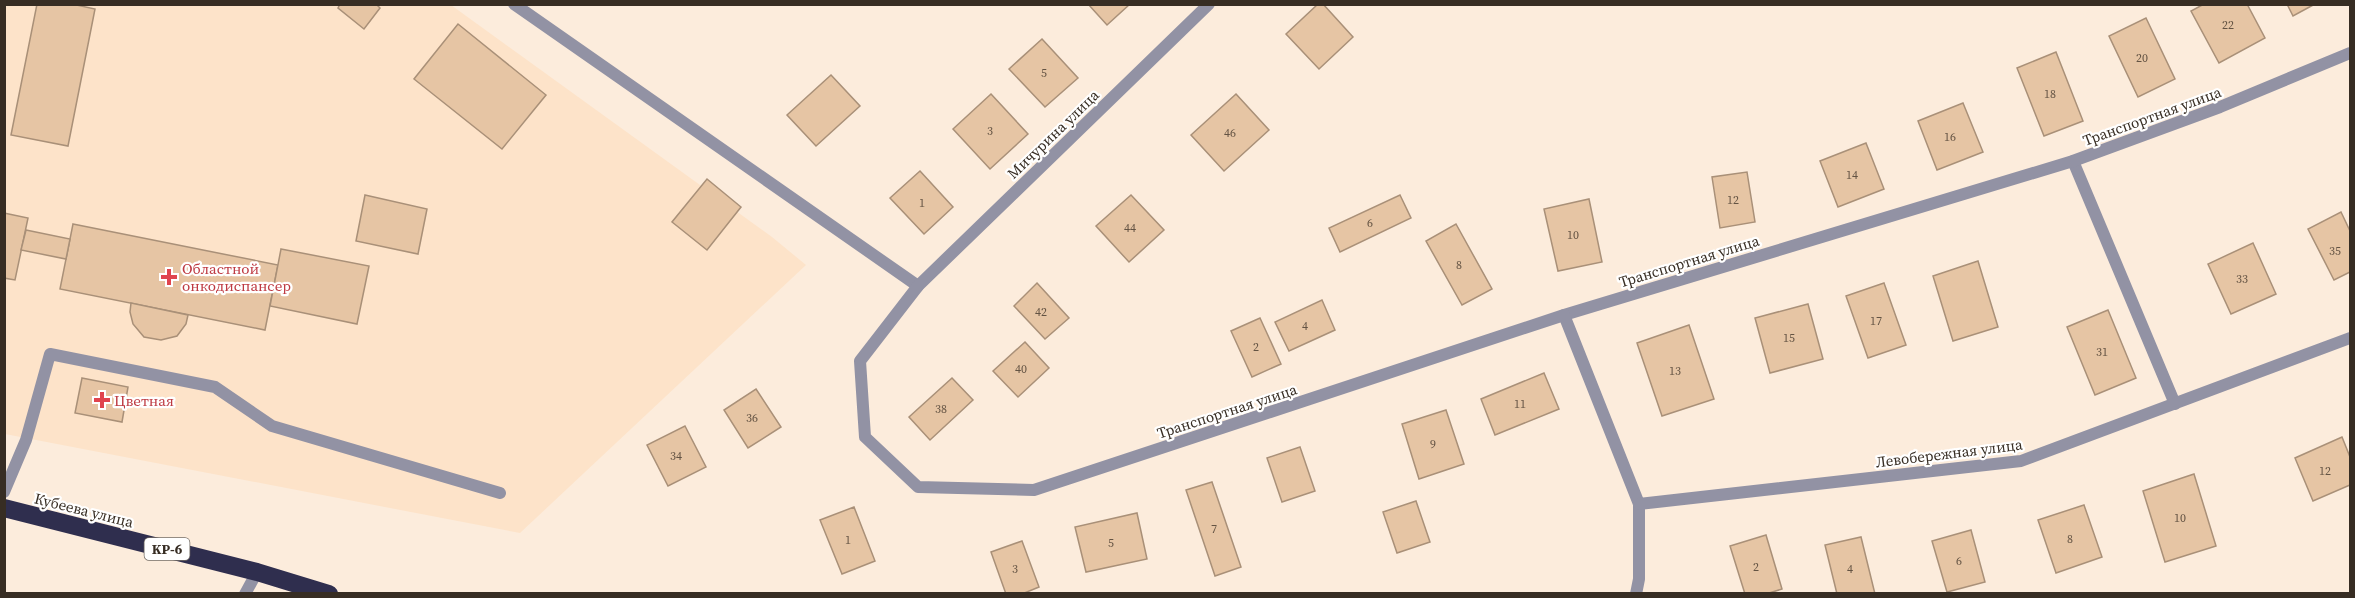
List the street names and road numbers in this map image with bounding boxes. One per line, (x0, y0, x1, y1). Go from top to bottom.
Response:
street label: Транспортная улица (2080, 81, 2224, 151)
street label: Мичурина улица (1002, 84, 1104, 183)
street label: Транспортная улица (1616, 230, 1762, 292)
street label: Транспортная улица (1154, 378, 1300, 444)
street label: Левобережная улица (1874, 434, 2024, 472)
street label: Кубеева улица (32, 488, 136, 533)
road number: KP-6 (144, 538, 190, 560)

